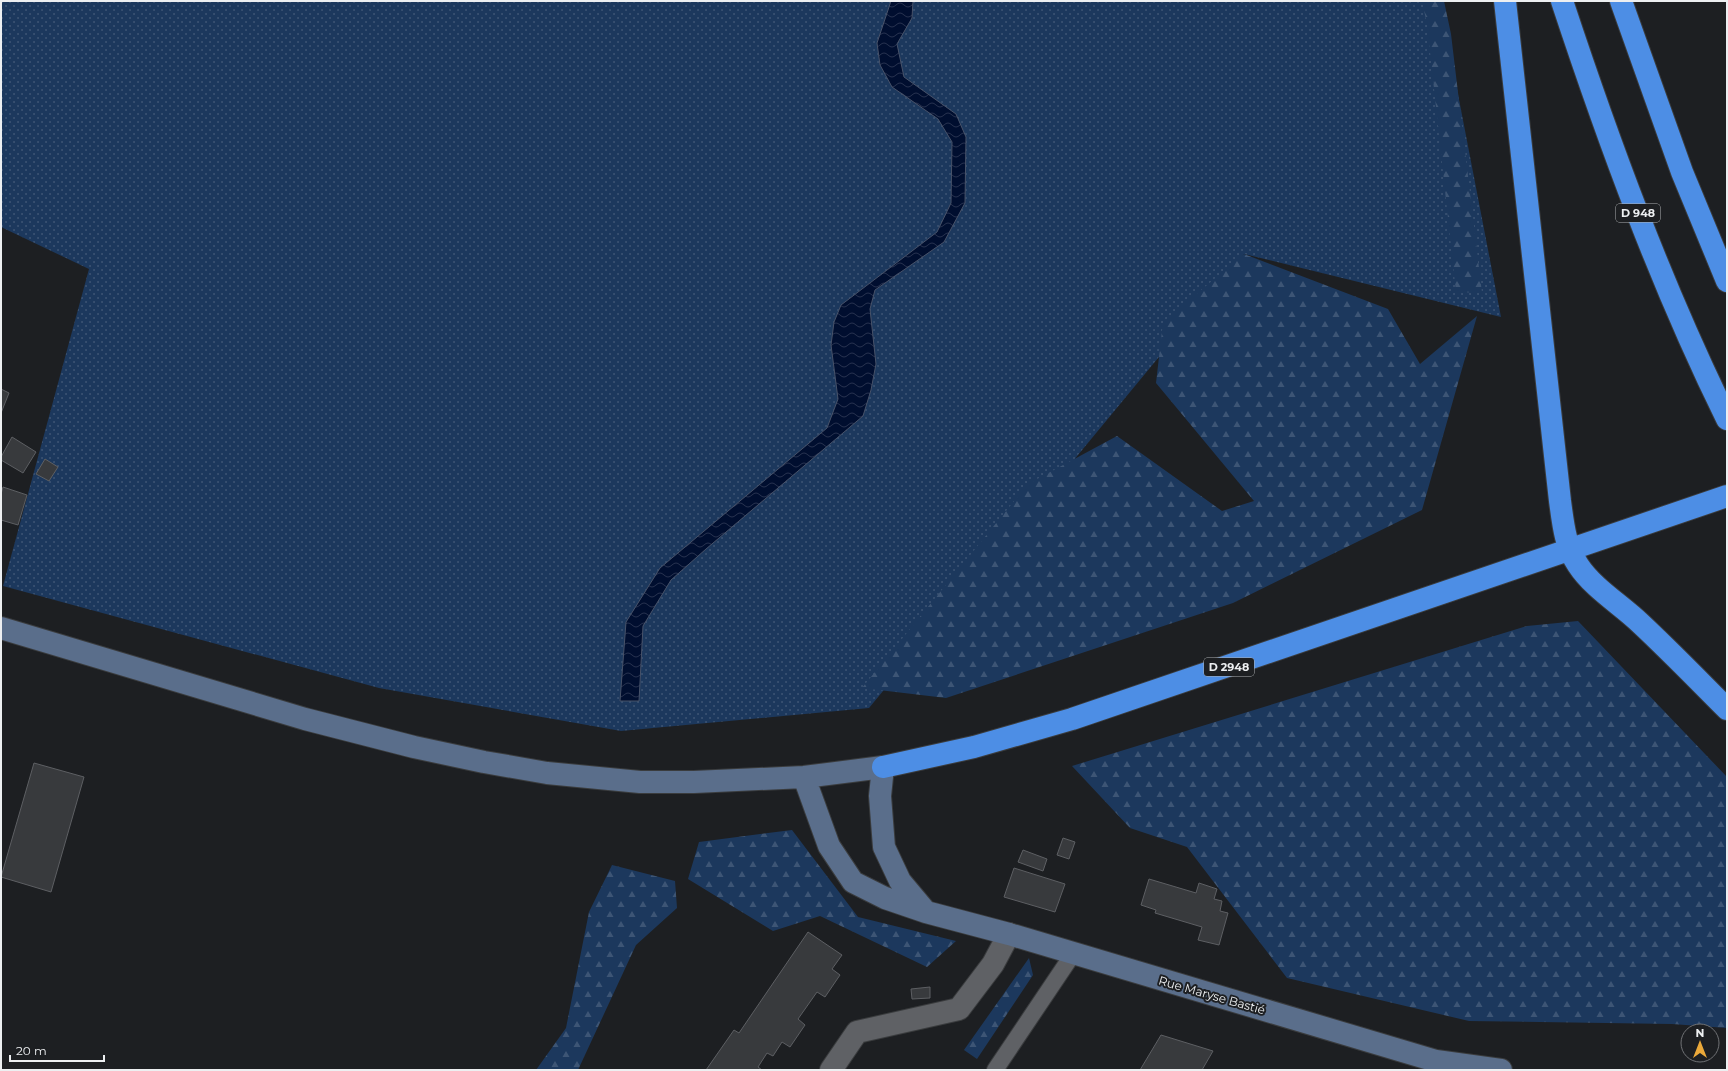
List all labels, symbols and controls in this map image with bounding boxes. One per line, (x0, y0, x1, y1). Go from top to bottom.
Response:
road number: D 948 (1616, 204, 1660, 222)
road number: D 2948 (1204, 658, 1254, 676)
street label: Rue Maryse Bastié (1157, 973, 1267, 1017)
north arrow (1680, 1023, 1720, 1063)
text: N (1696, 1026, 1704, 1040)
scale bar (10, 1037, 104, 1063)
text: 20 m (16, 1043, 47, 1058)

